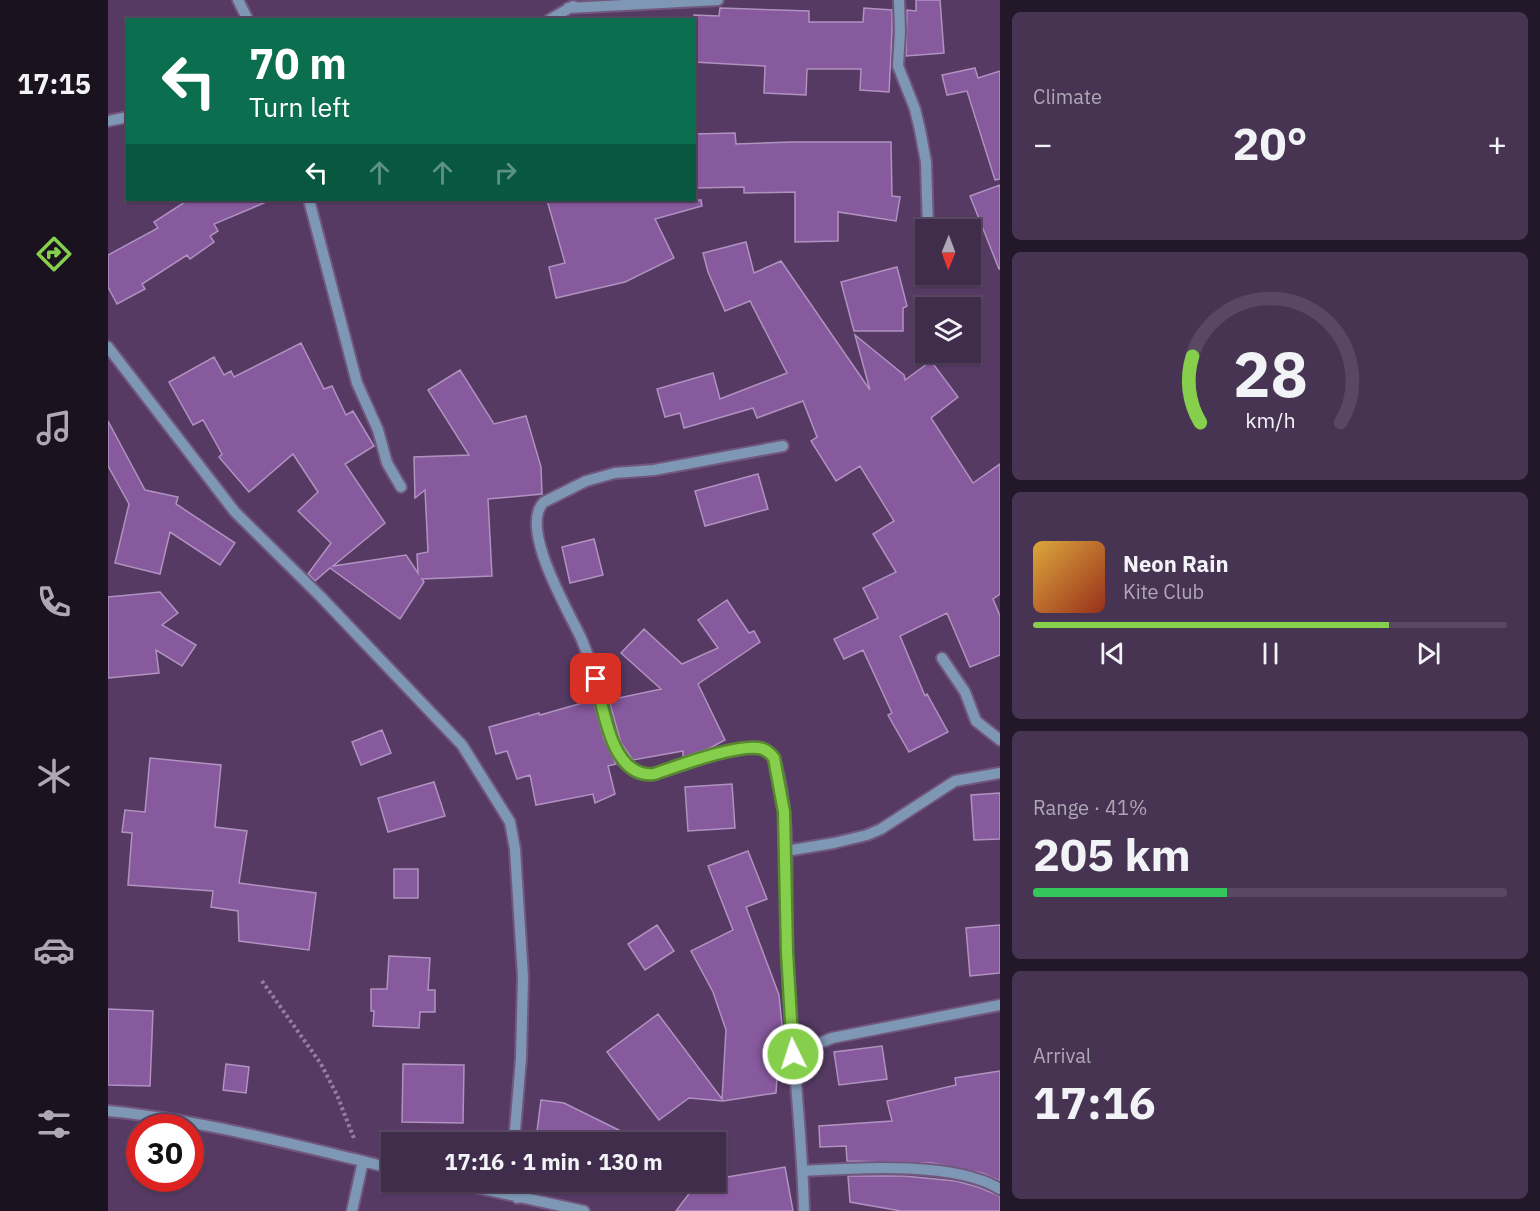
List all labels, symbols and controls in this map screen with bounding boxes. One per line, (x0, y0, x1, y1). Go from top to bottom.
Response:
text: 70 m (249, 36, 347, 91)
icon: left (150, 42, 228, 120)
text: 17:15 (17, 66, 91, 101)
text: Climate (1033, 83, 1102, 110)
text: Turn left (249, 89, 350, 124)
text: 20° (1232, 114, 1308, 172)
text: − (1033, 122, 1053, 165)
text: + (1487, 122, 1507, 165)
icon: left (300, 156, 333, 189)
icon: ahead (363, 156, 396, 189)
icon: ahead (426, 156, 459, 189)
icon: right (489, 156, 522, 189)
north arrow (915, 219, 981, 285)
map controls (915, 219, 981, 363)
icon: directions (33, 233, 75, 275)
button: layers (915, 297, 981, 363)
text: 28 (1233, 333, 1307, 414)
text: km/h (1245, 406, 1295, 434)
icon: music (33, 407, 75, 449)
text: Neon Rain (1123, 549, 1229, 578)
text: Kite Club (1123, 578, 1204, 605)
icon: phone (33, 581, 75, 623)
icon: previous (1096, 637, 1129, 670)
icon: pause (1254, 637, 1287, 670)
icon: next (1412, 637, 1445, 670)
pin (570, 653, 621, 704)
icon: arrive (579, 662, 612, 695)
icon: climate (33, 755, 75, 797)
text: Range · 41% (1033, 794, 1148, 821)
text: 205 km (1033, 825, 1191, 883)
icon: car (33, 929, 75, 971)
position arrow (761, 1022, 825, 1086)
text: Arrival (1033, 1042, 1091, 1069)
text: 17:16 (1033, 1073, 1156, 1131)
icon: filters (33, 1103, 75, 1145)
speed limit sign: 30 (126, 1114, 204, 1192)
text: 17:16 · 1 min · 130 m (444, 1147, 663, 1176)

